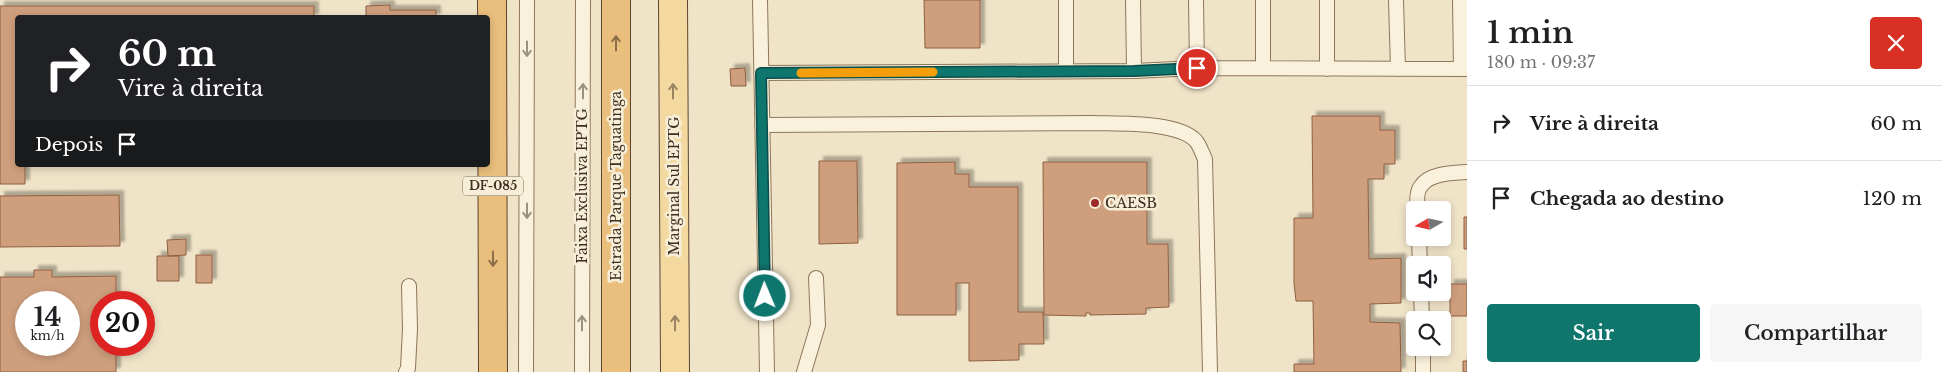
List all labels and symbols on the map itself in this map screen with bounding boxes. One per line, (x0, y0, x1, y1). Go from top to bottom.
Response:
one-way arrow (611, 36, 621, 52)
one-way arrow (522, 40, 532, 56)
pin (1176, 47, 1218, 89)
one-way arrow (578, 83, 588, 100)
one-way arrow (669, 83, 678, 99)
street label: Estrada Parque Taguatinga (607, 91, 625, 281)
street label: Faixa Exclusiva EPTG (573, 108, 591, 264)
street label: Marginal Sul EPTG (665, 117, 683, 255)
road number: DF-085 (463, 177, 523, 196)
place label: CAESB (1105, 194, 1157, 212)
marker: CAESB (1089, 197, 1101, 209)
north arrow (1406, 201, 1451, 246)
one-way arrow (522, 202, 532, 219)
one-way arrow (488, 250, 498, 266)
position arrow (738, 269, 790, 321)
speed limit sign: 20 (90, 291, 155, 356)
one-way arrow (577, 316, 587, 332)
one-way arrow (670, 316, 680, 332)

